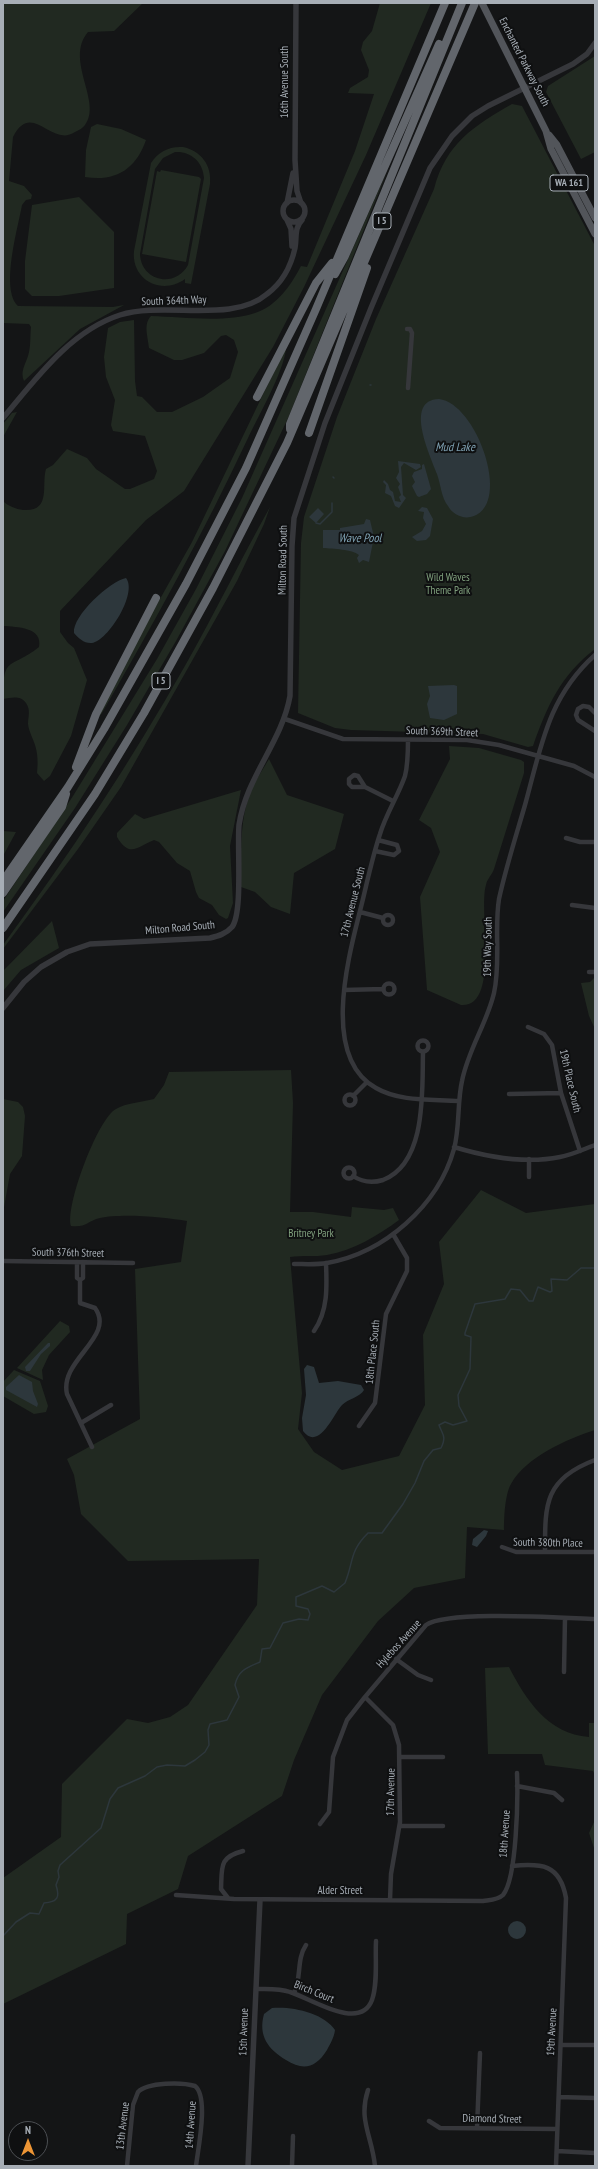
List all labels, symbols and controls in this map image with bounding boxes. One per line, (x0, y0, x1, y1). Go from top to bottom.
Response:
street label: Enchanted Parkway South (496, 15, 552, 109)
street label: 16th Avenue South (278, 46, 292, 118)
road number: WA 161 (550, 175, 588, 191)
road number: I 5 (373, 213, 391, 229)
street label: South 364th Way (141, 293, 207, 309)
water label: Mud Lake (435, 441, 475, 455)
street label: Milton Road South (276, 525, 290, 595)
water label: Wave Pool (339, 532, 381, 546)
park label: Wild Waves Theme Park (426, 571, 470, 597)
road number: I 5 (152, 673, 170, 689)
street label: South 369th Street (406, 724, 478, 740)
street label: 17th Avenue South (338, 865, 368, 939)
street label: 19th Way South (481, 917, 495, 977)
street label: Milton Road South (145, 918, 215, 938)
street label: 19th Place South (556, 1048, 584, 1114)
park label: Britney Park (288, 1227, 334, 1241)
street label: South 376th Street (32, 1246, 104, 1260)
street label: 18th Place South (363, 1319, 383, 1385)
street label: South 380th Place (513, 1536, 583, 1550)
street label: Hylebos Avenue (374, 1617, 424, 1671)
street label: 17th Avenue (384, 1768, 398, 1816)
street label: 18th Avenue (497, 1810, 513, 1858)
street label: Alder Street (317, 1884, 363, 1898)
street label: Birch Court (292, 1978, 336, 2006)
street label: 15th Avenue (237, 2008, 251, 2056)
street label: 19th Avenue (544, 2008, 560, 2056)
street label: 13th Avenue (114, 2101, 132, 2151)
street label: 14th Avenue (183, 2101, 199, 2149)
street label: Diamond Street (462, 2112, 522, 2126)
north arrow (8, 2121, 48, 2161)
text: N (25, 2123, 31, 2137)

